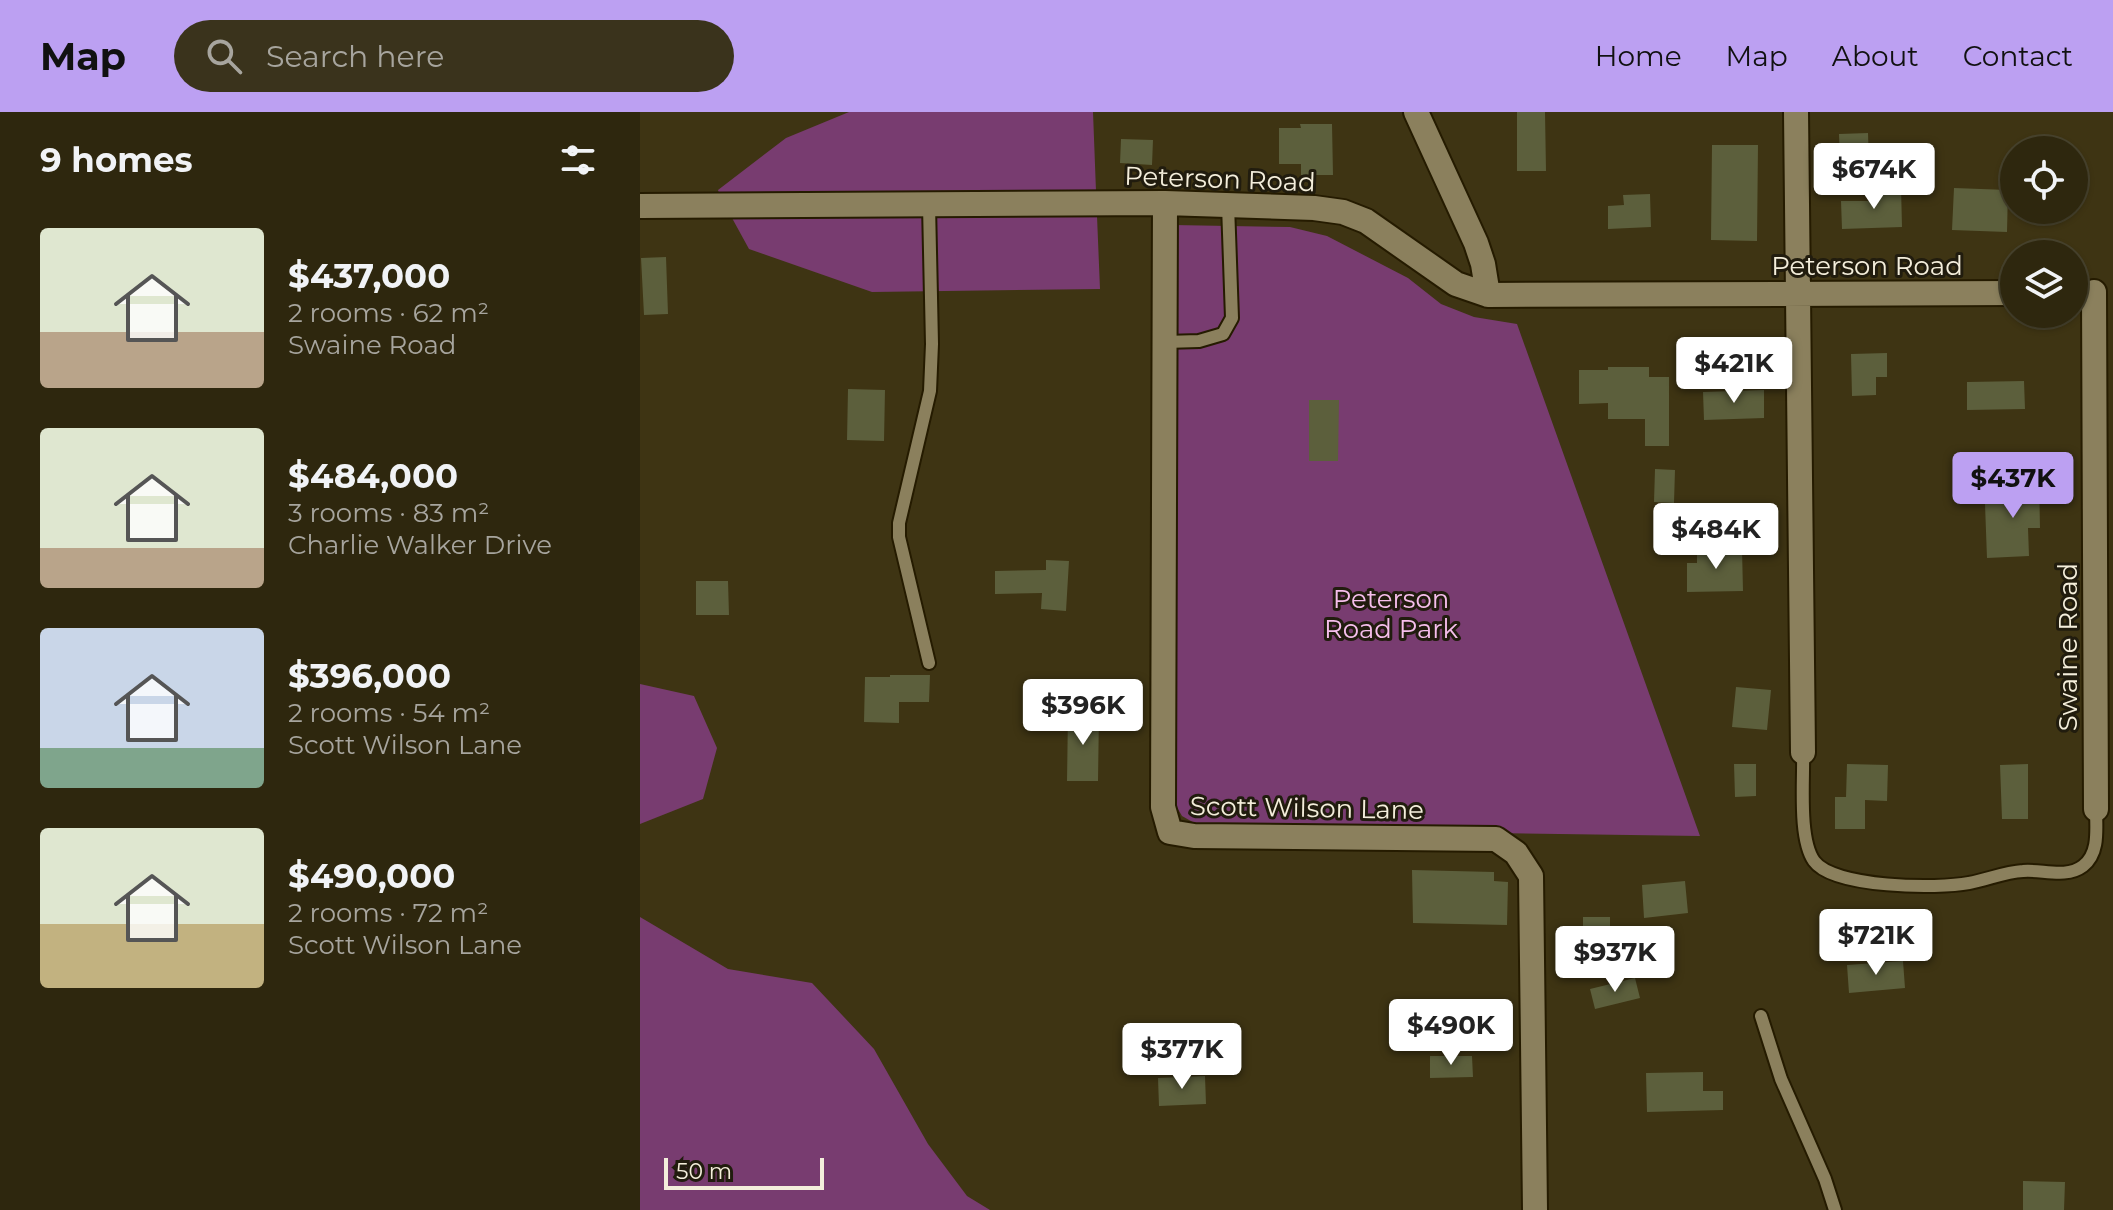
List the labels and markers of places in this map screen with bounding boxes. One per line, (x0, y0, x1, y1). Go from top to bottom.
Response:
pin: $674K (1818, 143, 1930, 211)
pin: $421K (1678, 337, 1790, 405)
pin: $437K (1957, 452, 2069, 520)
pin: $484K (1660, 503, 1772, 571)
pin: $396K (1027, 679, 1139, 747)
pin: $721K (1820, 909, 1932, 977)
pin: $937K (1559, 926, 1671, 994)
pin: $490K (1395, 999, 1507, 1067)
pin: $377K (1126, 1023, 1238, 1091)

